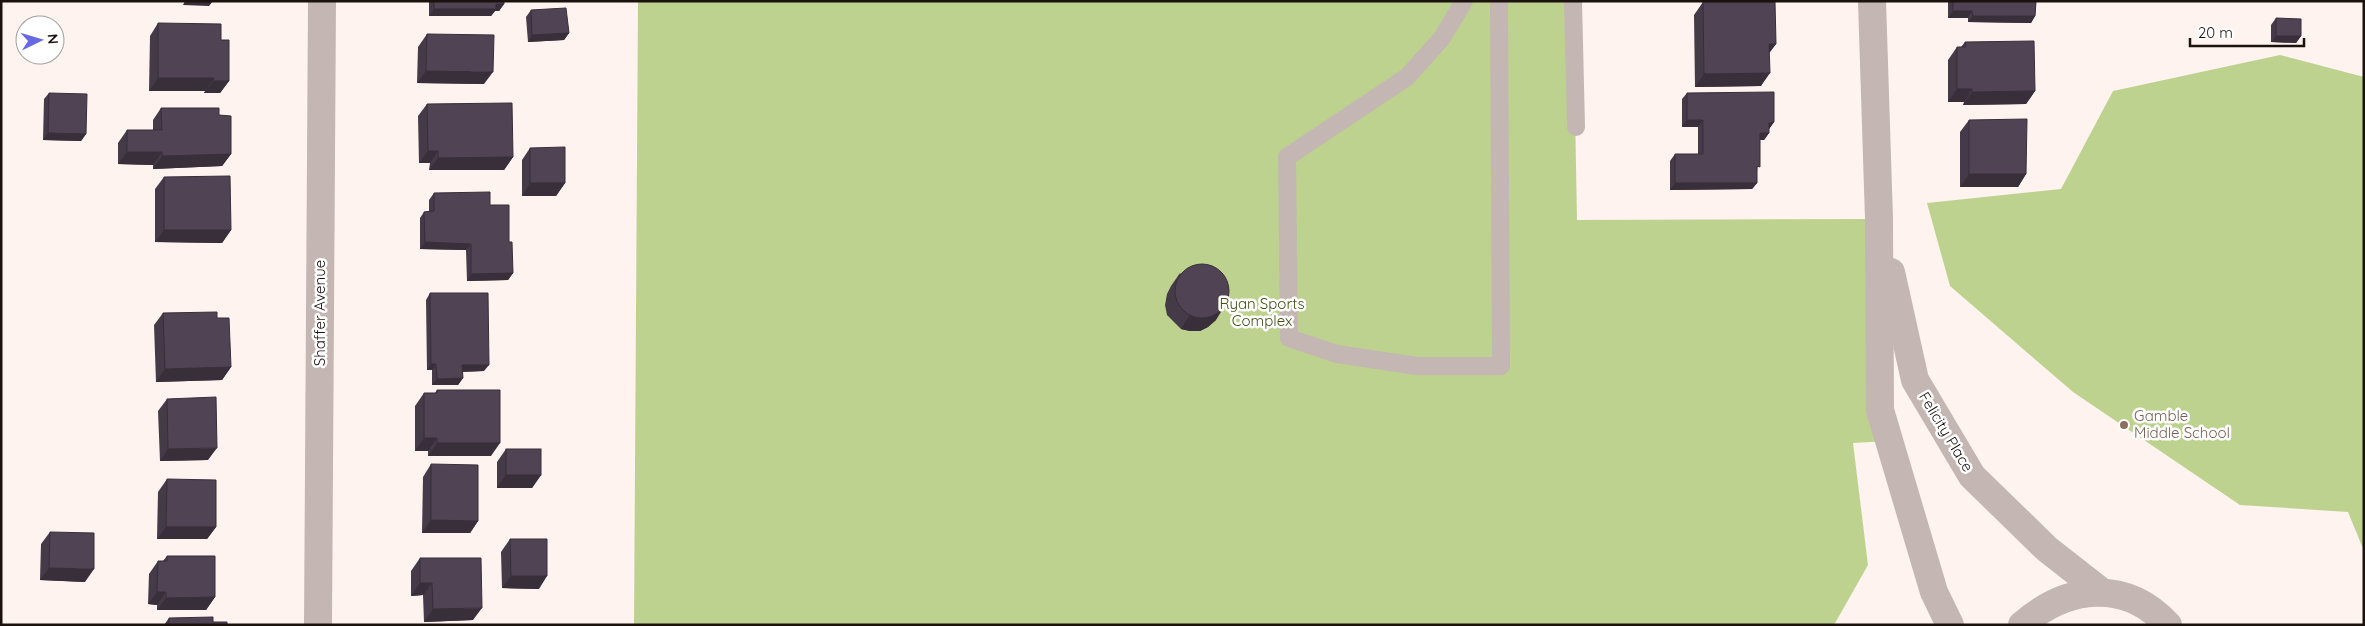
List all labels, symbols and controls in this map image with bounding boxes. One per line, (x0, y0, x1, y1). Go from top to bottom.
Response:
north arrow (15, 15, 65, 65)
scale bar (2190, 15, 2304, 47)
text: 20 m (2198, 23, 2233, 42)
text: N (44, 33, 62, 45)
street label: Shaffer Avenue (310, 260, 329, 366)
park label: Ryan Sports Complex (1219, 294, 1305, 330)
street label: Felicity Place (1915, 388, 1978, 475)
place label: Gamble Middle School (2134, 406, 2230, 442)
marker: Gamble Middle School (2118, 419, 2130, 431)

